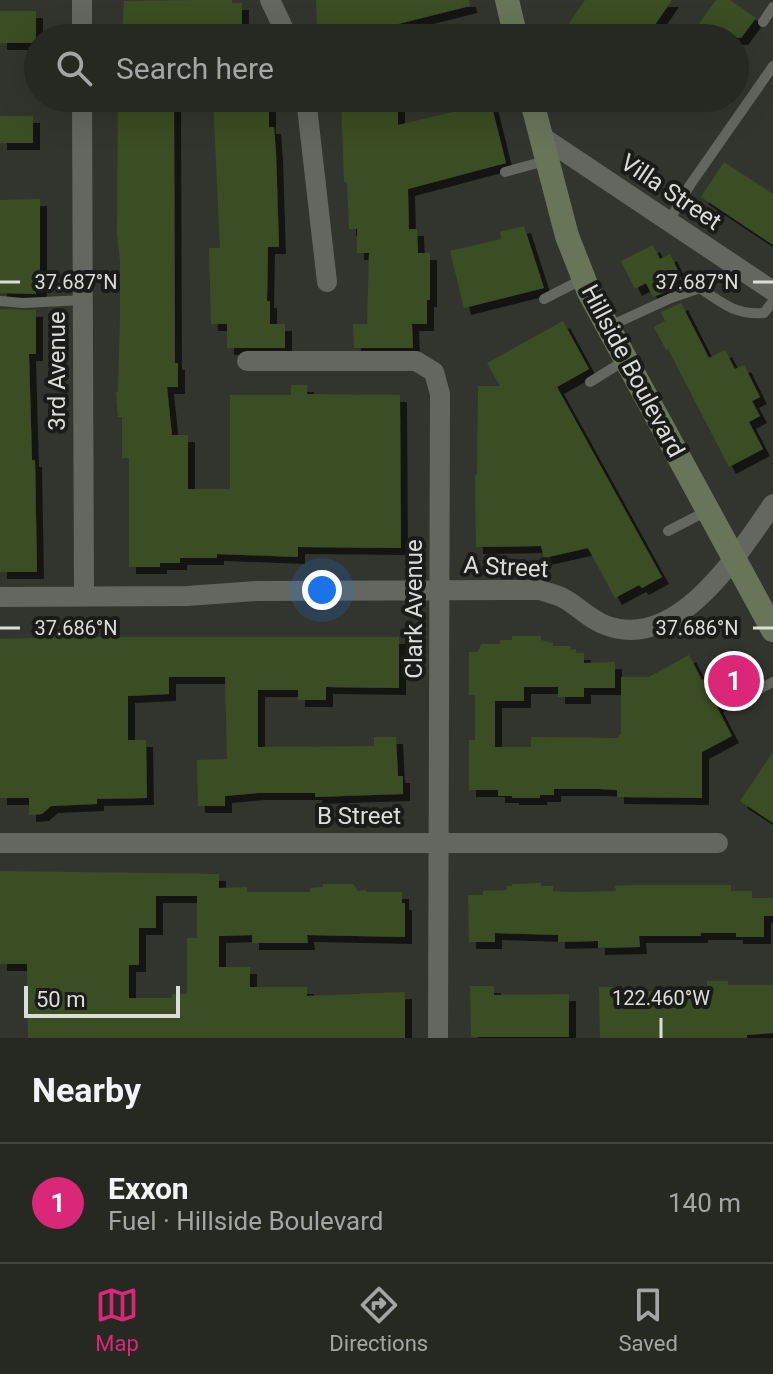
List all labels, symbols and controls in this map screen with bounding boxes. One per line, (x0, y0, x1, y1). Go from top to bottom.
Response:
search box (24, 24, 749, 112)
icon: search (52, 46, 96, 90)
text: Search here (116, 51, 274, 86)
street label: Villa Street (615, 148, 727, 236)
text: 37.687°N (34, 270, 118, 294)
text: 37.687°N (655, 270, 739, 294)
street label: Hillside Boulevard (576, 280, 690, 462)
street label: 3rd Avenue (43, 311, 71, 431)
street label: Clark Avenue (400, 539, 428, 679)
street label: A Street (463, 551, 549, 583)
your location (302, 570, 342, 610)
text: 37.686°N (34, 616, 118, 640)
text: 37.686°N (655, 616, 739, 640)
pin: 1 (708, 651, 760, 711)
street label: B Street (317, 802, 401, 830)
scale bar (24, 982, 180, 1018)
text: 122.460°W (612, 986, 710, 1010)
text: 50 m (36, 987, 85, 1012)
text: Nearby (32, 1070, 141, 1110)
text: Exxon (108, 1171, 189, 1206)
text: 1 (51, 1188, 65, 1218)
text: 140 m (668, 1188, 741, 1218)
text: Fuel · Hillside Boulevard (108, 1206, 383, 1236)
tab: Map (95, 1283, 139, 1356)
tab: Directions (329, 1283, 428, 1356)
tab: Saved (618, 1283, 678, 1356)

